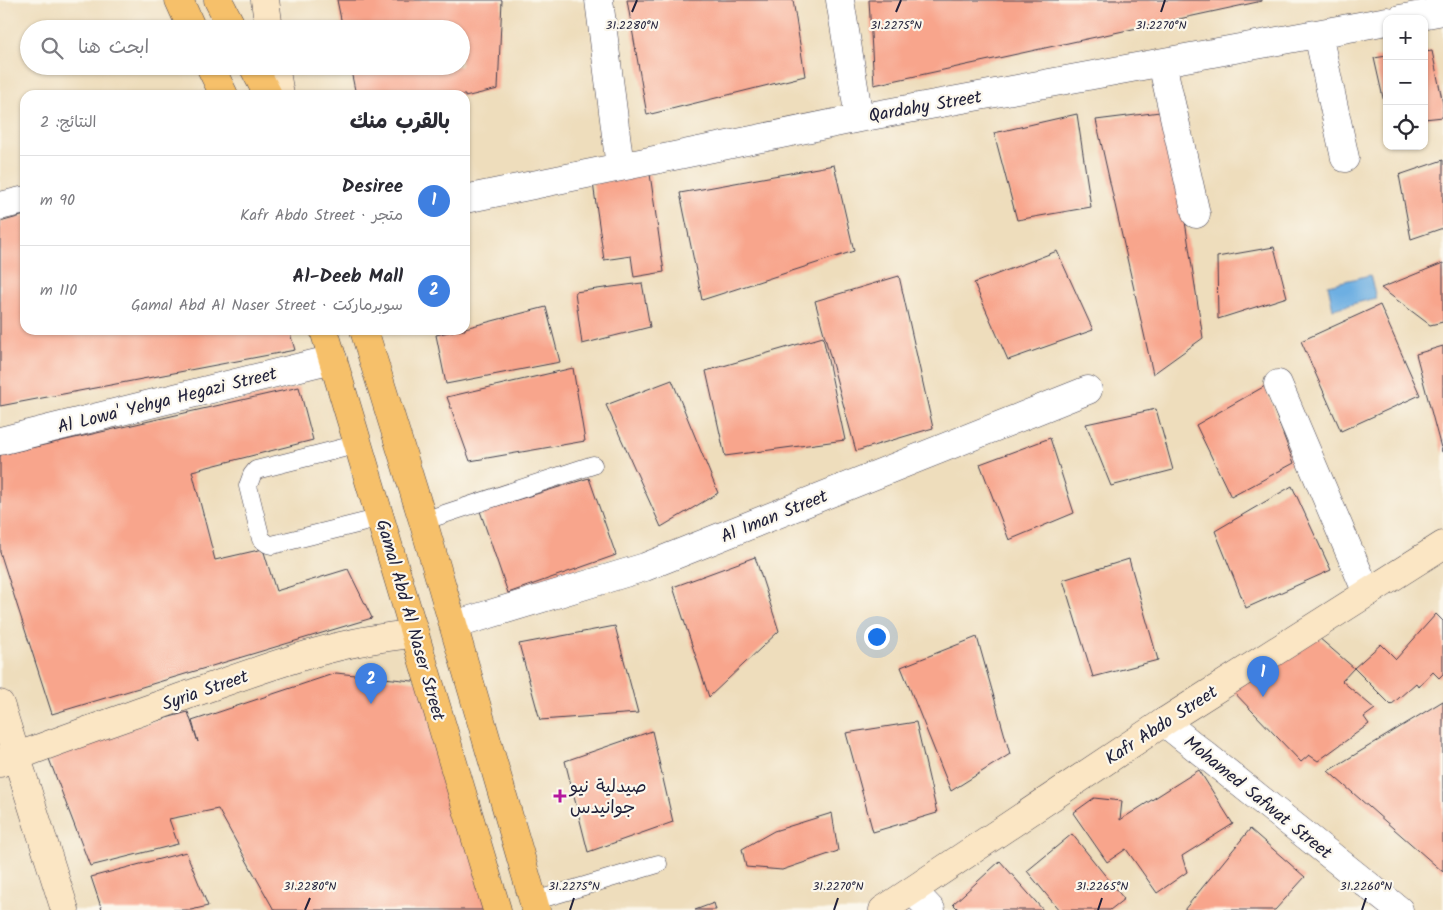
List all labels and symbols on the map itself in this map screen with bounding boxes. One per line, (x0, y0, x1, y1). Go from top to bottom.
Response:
text: 31.2280°N (606, 16, 658, 35)
text: 31.2275°N (870, 16, 922, 35)
text: 31.2270°N (1135, 16, 1187, 35)
street label: Qardahy Street (866, 83, 985, 132)
street label: Al Lowa' Yehya Hegazi Street (55, 360, 281, 443)
street label: Al Iman Street (717, 482, 834, 552)
street label: Gamal Abd Al Naser Street (367, 516, 452, 725)
your location (864, 624, 890, 650)
pin: 1 (1247, 656, 1279, 697)
street label: Syria Street (158, 663, 254, 720)
pin: 2 (355, 663, 387, 704)
street label: Kafr Abdo Street (1100, 678, 1225, 774)
street label: Mohamed Safwat Street (1176, 729, 1339, 868)
place label: صيدلية نيو جوانيدس (568, 773, 647, 823)
marker: صيدلية نيو جوانيدس (554, 790, 566, 802)
text: 31.2280°N (284, 877, 336, 896)
text: 31.2275°N (548, 877, 600, 896)
text: 31.2270°N (812, 877, 864, 896)
text: 31.2265°N (1076, 877, 1128, 896)
text: 31.2260°N (1340, 877, 1392, 896)

